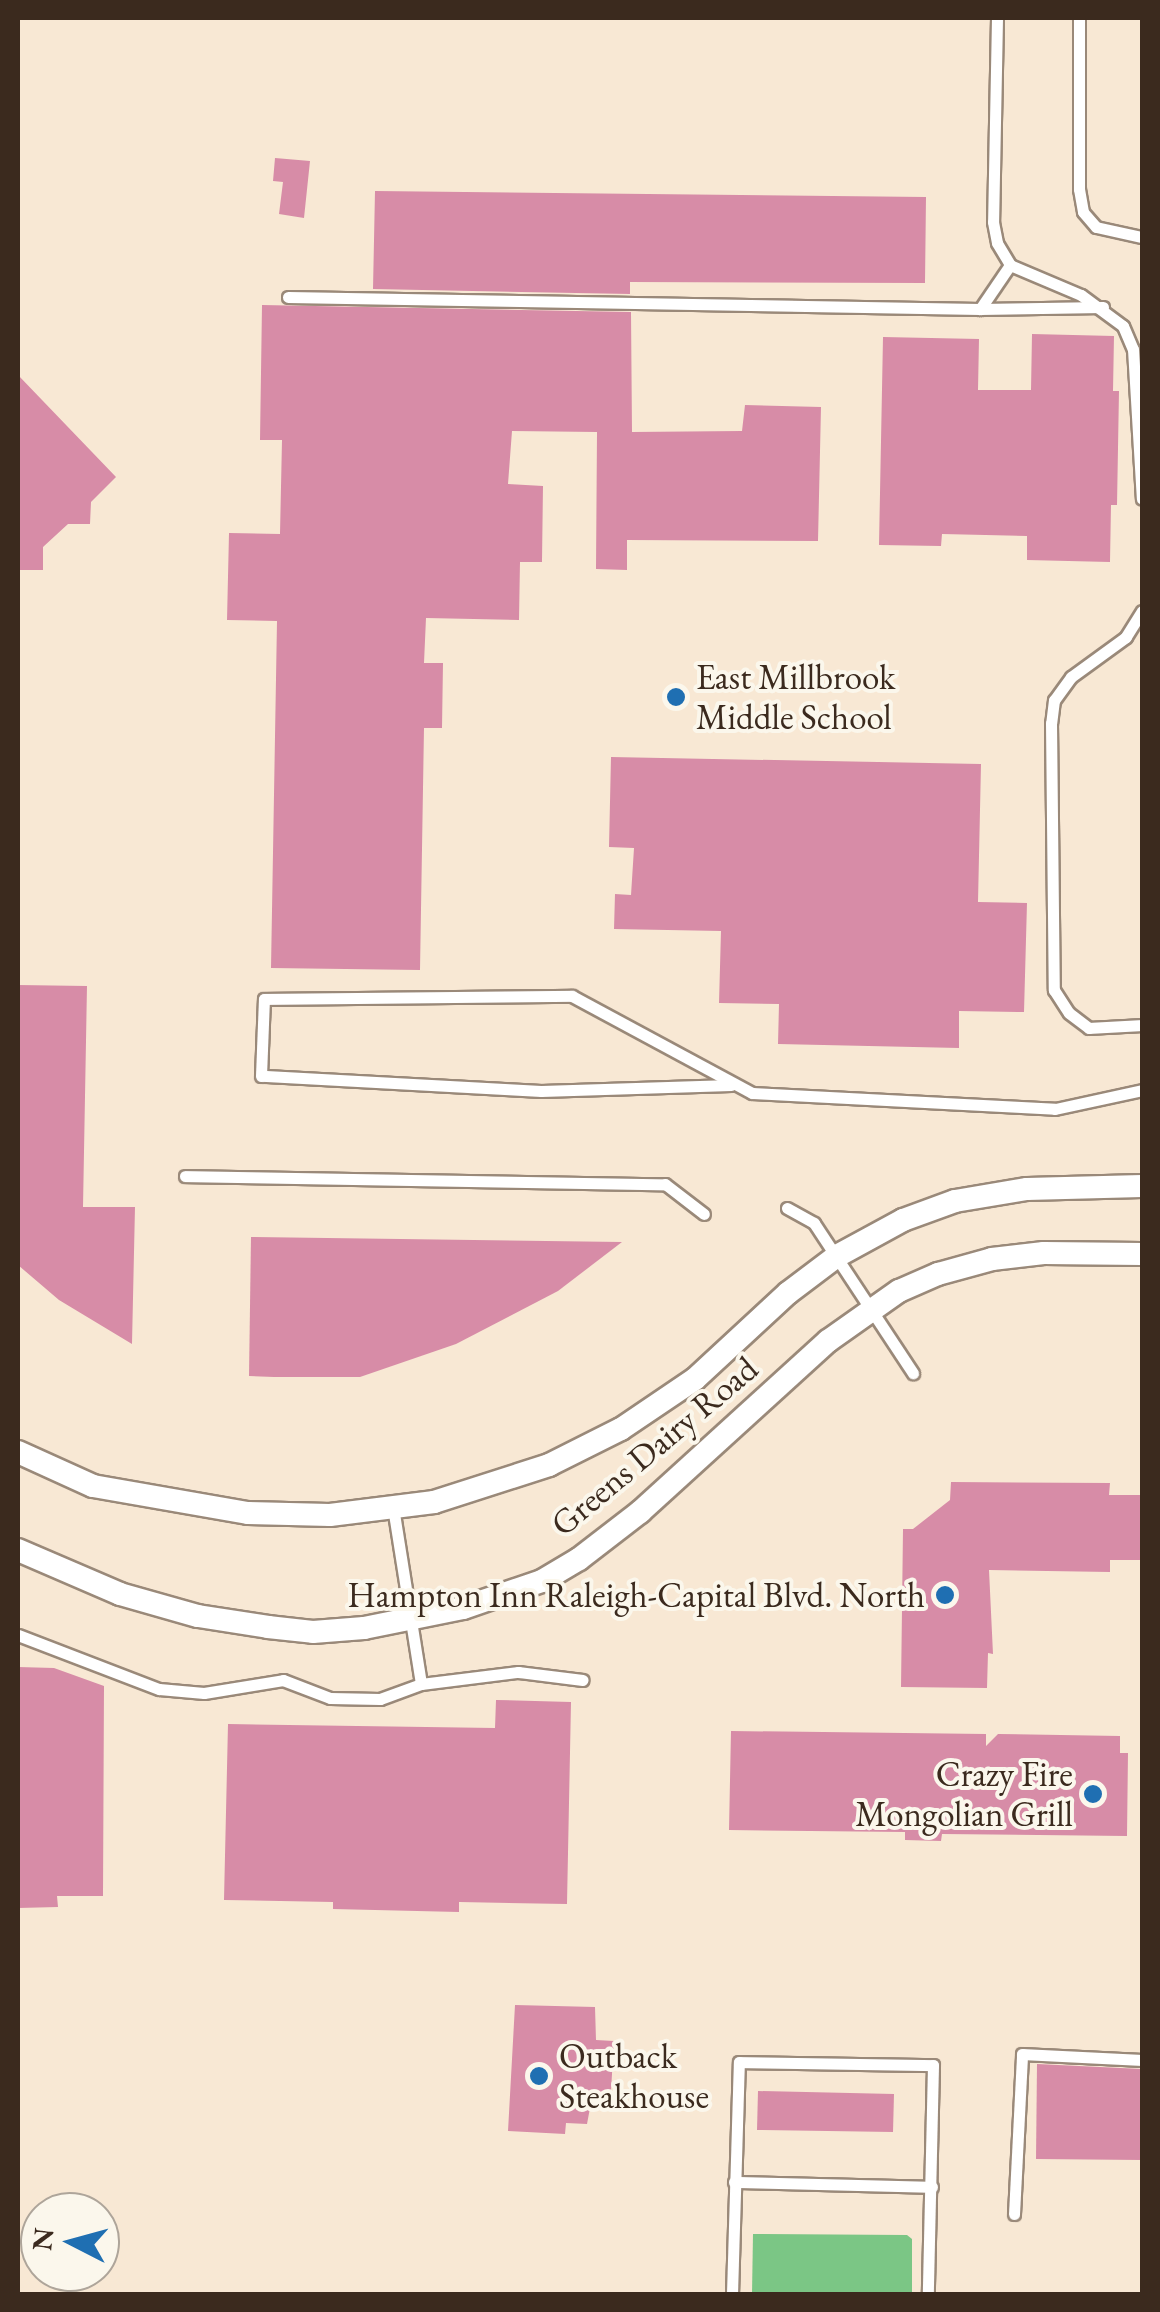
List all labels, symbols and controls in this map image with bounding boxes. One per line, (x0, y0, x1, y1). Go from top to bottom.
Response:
place label: East Millbrook Middle School (696, 656, 895, 738)
marker: East Millbrook Middle School (665, 686, 687, 708)
street label: Greens Dairy Road (542, 1347, 766, 1545)
place label: Hampton Inn Raleigh-Capital Blvd. North (347, 1574, 925, 1616)
marker: Hampton Inn Raleigh-Capital Blvd. North (934, 1584, 956, 1606)
place label: Crazy Fire Mongolian Grill (855, 1753, 1073, 1835)
marker: Crazy Fire Mongolian Grill (1082, 1783, 1104, 1805)
place label: Outback Steakhouse (559, 2035, 709, 2117)
marker: Outback Steakhouse (528, 2065, 550, 2087)
north arrow (20, 2192, 120, 2292)
text: N (23, 2226, 61, 2252)

